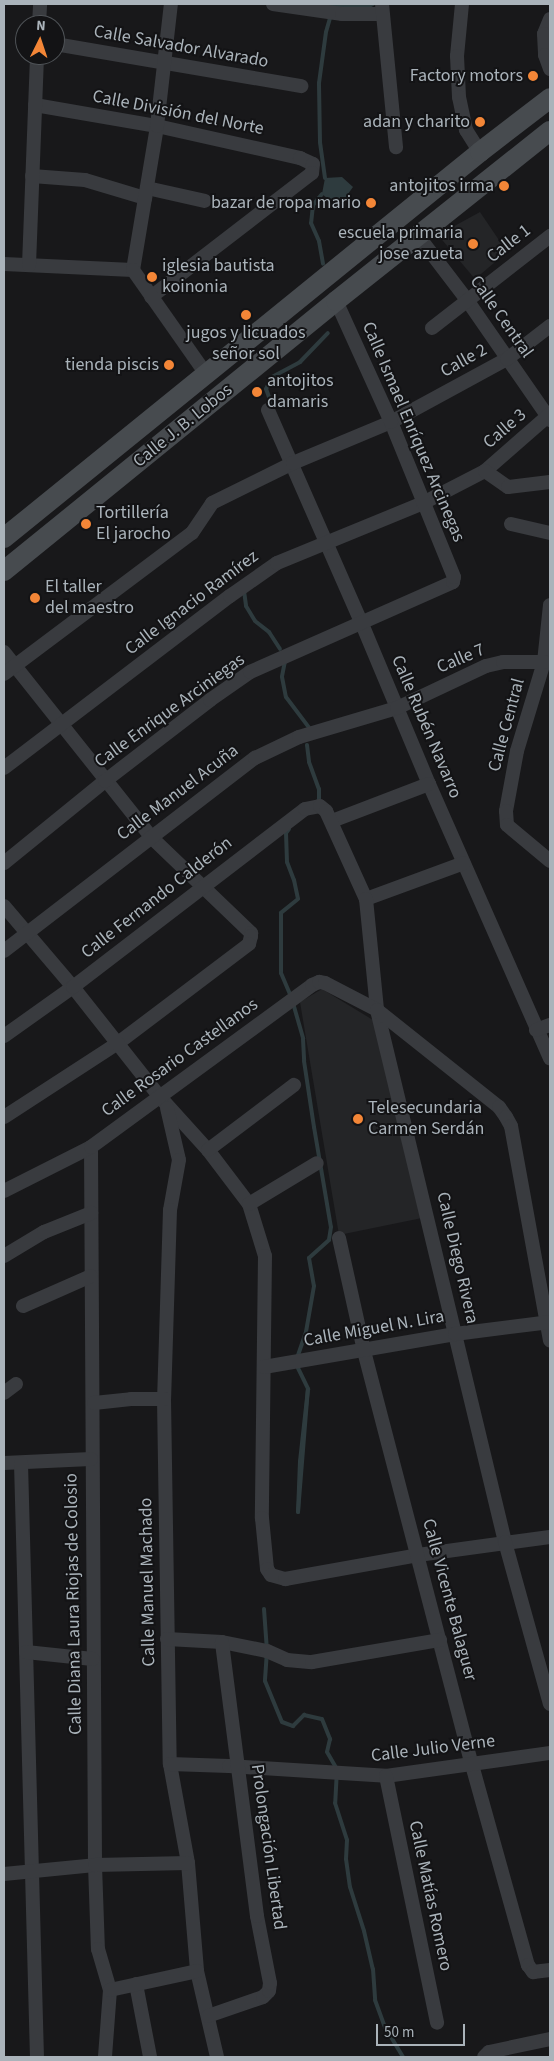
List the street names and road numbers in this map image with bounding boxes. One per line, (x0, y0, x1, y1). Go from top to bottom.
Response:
street label: Calle Salvador Alvarado (92, 21, 270, 73)
street label: Calle División del Norte (90, 86, 266, 140)
street label: Calle 1 (483, 220, 535, 268)
street label: Calle Central (465, 272, 537, 362)
street label: Calle Ismael Enríquez Arcinegas (357, 319, 469, 545)
street label: Calle 2 (437, 339, 491, 383)
street label: Calle J. B. Lobos (129, 379, 237, 473)
street label: Calle 3 (479, 404, 531, 454)
street label: Calle Ignacio Ramírez (121, 546, 263, 660)
street label: Calle 7 (434, 639, 488, 679)
street label: Calle Enrique Arciniegas (91, 649, 249, 773)
street label: Calle Rubén Navarro (386, 652, 466, 802)
street label: Calle Central (484, 676, 530, 774)
street label: Calle Manuel Acuña (113, 740, 243, 846)
street label: Calle Fernando Calderón (77, 832, 237, 964)
street label: Calle Rosario Castellanos (98, 994, 262, 1122)
street label: Calle Diego Rivera (431, 1190, 483, 1326)
street label: Calle Miguel N. Lira (302, 1306, 446, 1352)
street label: Calle Diana Laura Riojas de Colosio (61, 1473, 87, 1735)
street label: Calle Manuel Machado (136, 1497, 160, 1667)
street label: Calle Vicente Balaguer (417, 1517, 481, 1683)
street label: Calle Julio Verne (370, 1731, 496, 1767)
street label: Prolongación Libertad (246, 1763, 290, 1931)
street label: Calle Matías Romero (404, 1819, 456, 1973)

